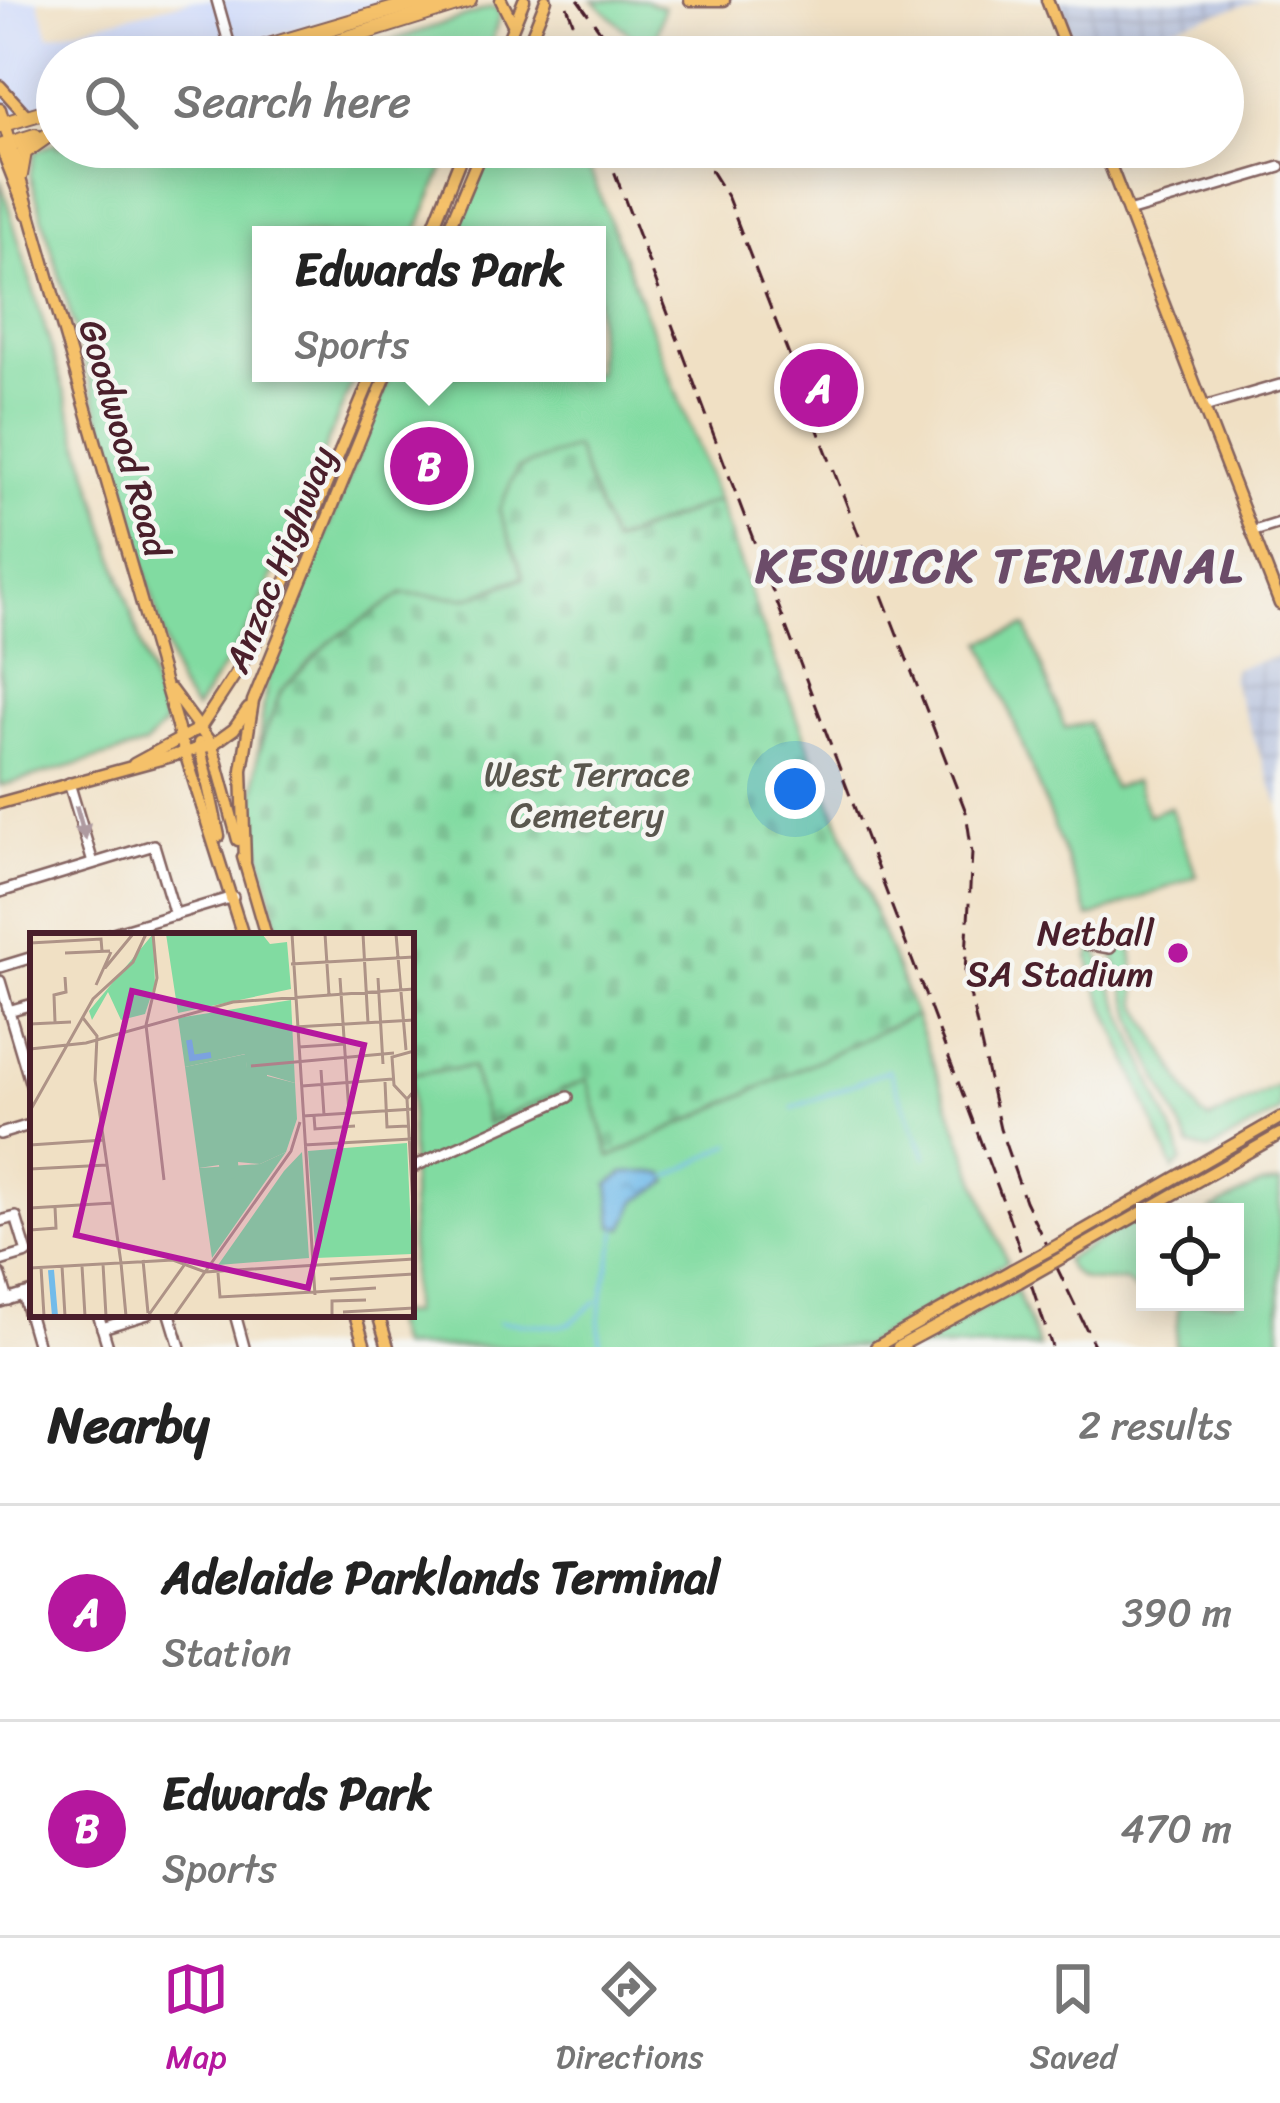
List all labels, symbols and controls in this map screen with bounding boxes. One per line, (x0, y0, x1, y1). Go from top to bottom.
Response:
search box (36, 36, 1244, 168)
text: Search here (174, 62, 411, 142)
icon: search (78, 69, 144, 135)
popup (252, 226, 606, 382)
text: Edwards Park (294, 230, 564, 310)
text: Sports (294, 310, 409, 379)
street label: Goodwood Road (60, 312, 189, 568)
pin: A (780, 343, 858, 433)
pin: B (390, 421, 468, 511)
street label: Anzac Highway (205, 436, 355, 683)
district label: KESWICK TERMINAL (754, 523, 1245, 608)
park label: West Terrace Cemetery (484, 742, 690, 847)
your location (765, 759, 825, 819)
one-way arrow (73, 805, 91, 842)
place label: Netball SA Stadium (966, 901, 1155, 1006)
inset map (30, 933, 414, 1317)
marker: Netball SA Stadium (1165, 940, 1191, 966)
map controls (1136, 1203, 1244, 1311)
button: locate (1136, 1203, 1244, 1311)
text: Nearby (48, 1380, 209, 1470)
text: 2 results (1078, 1391, 1232, 1460)
text: Adelaide Parklands Terminal (162, 1538, 720, 1618)
text: A (74, 1578, 100, 1647)
text: 390 m (1122, 1578, 1232, 1647)
text: Station (162, 1618, 291, 1687)
text: Edwards Park (162, 1754, 431, 1834)
text: B (75, 1794, 99, 1863)
text: 470 m (1121, 1794, 1232, 1863)
text: Sports (162, 1834, 277, 1903)
tab: Map (163, 1956, 229, 2086)
tab: Directions (556, 1956, 703, 2086)
tab: Saved (1030, 1956, 1117, 2086)

